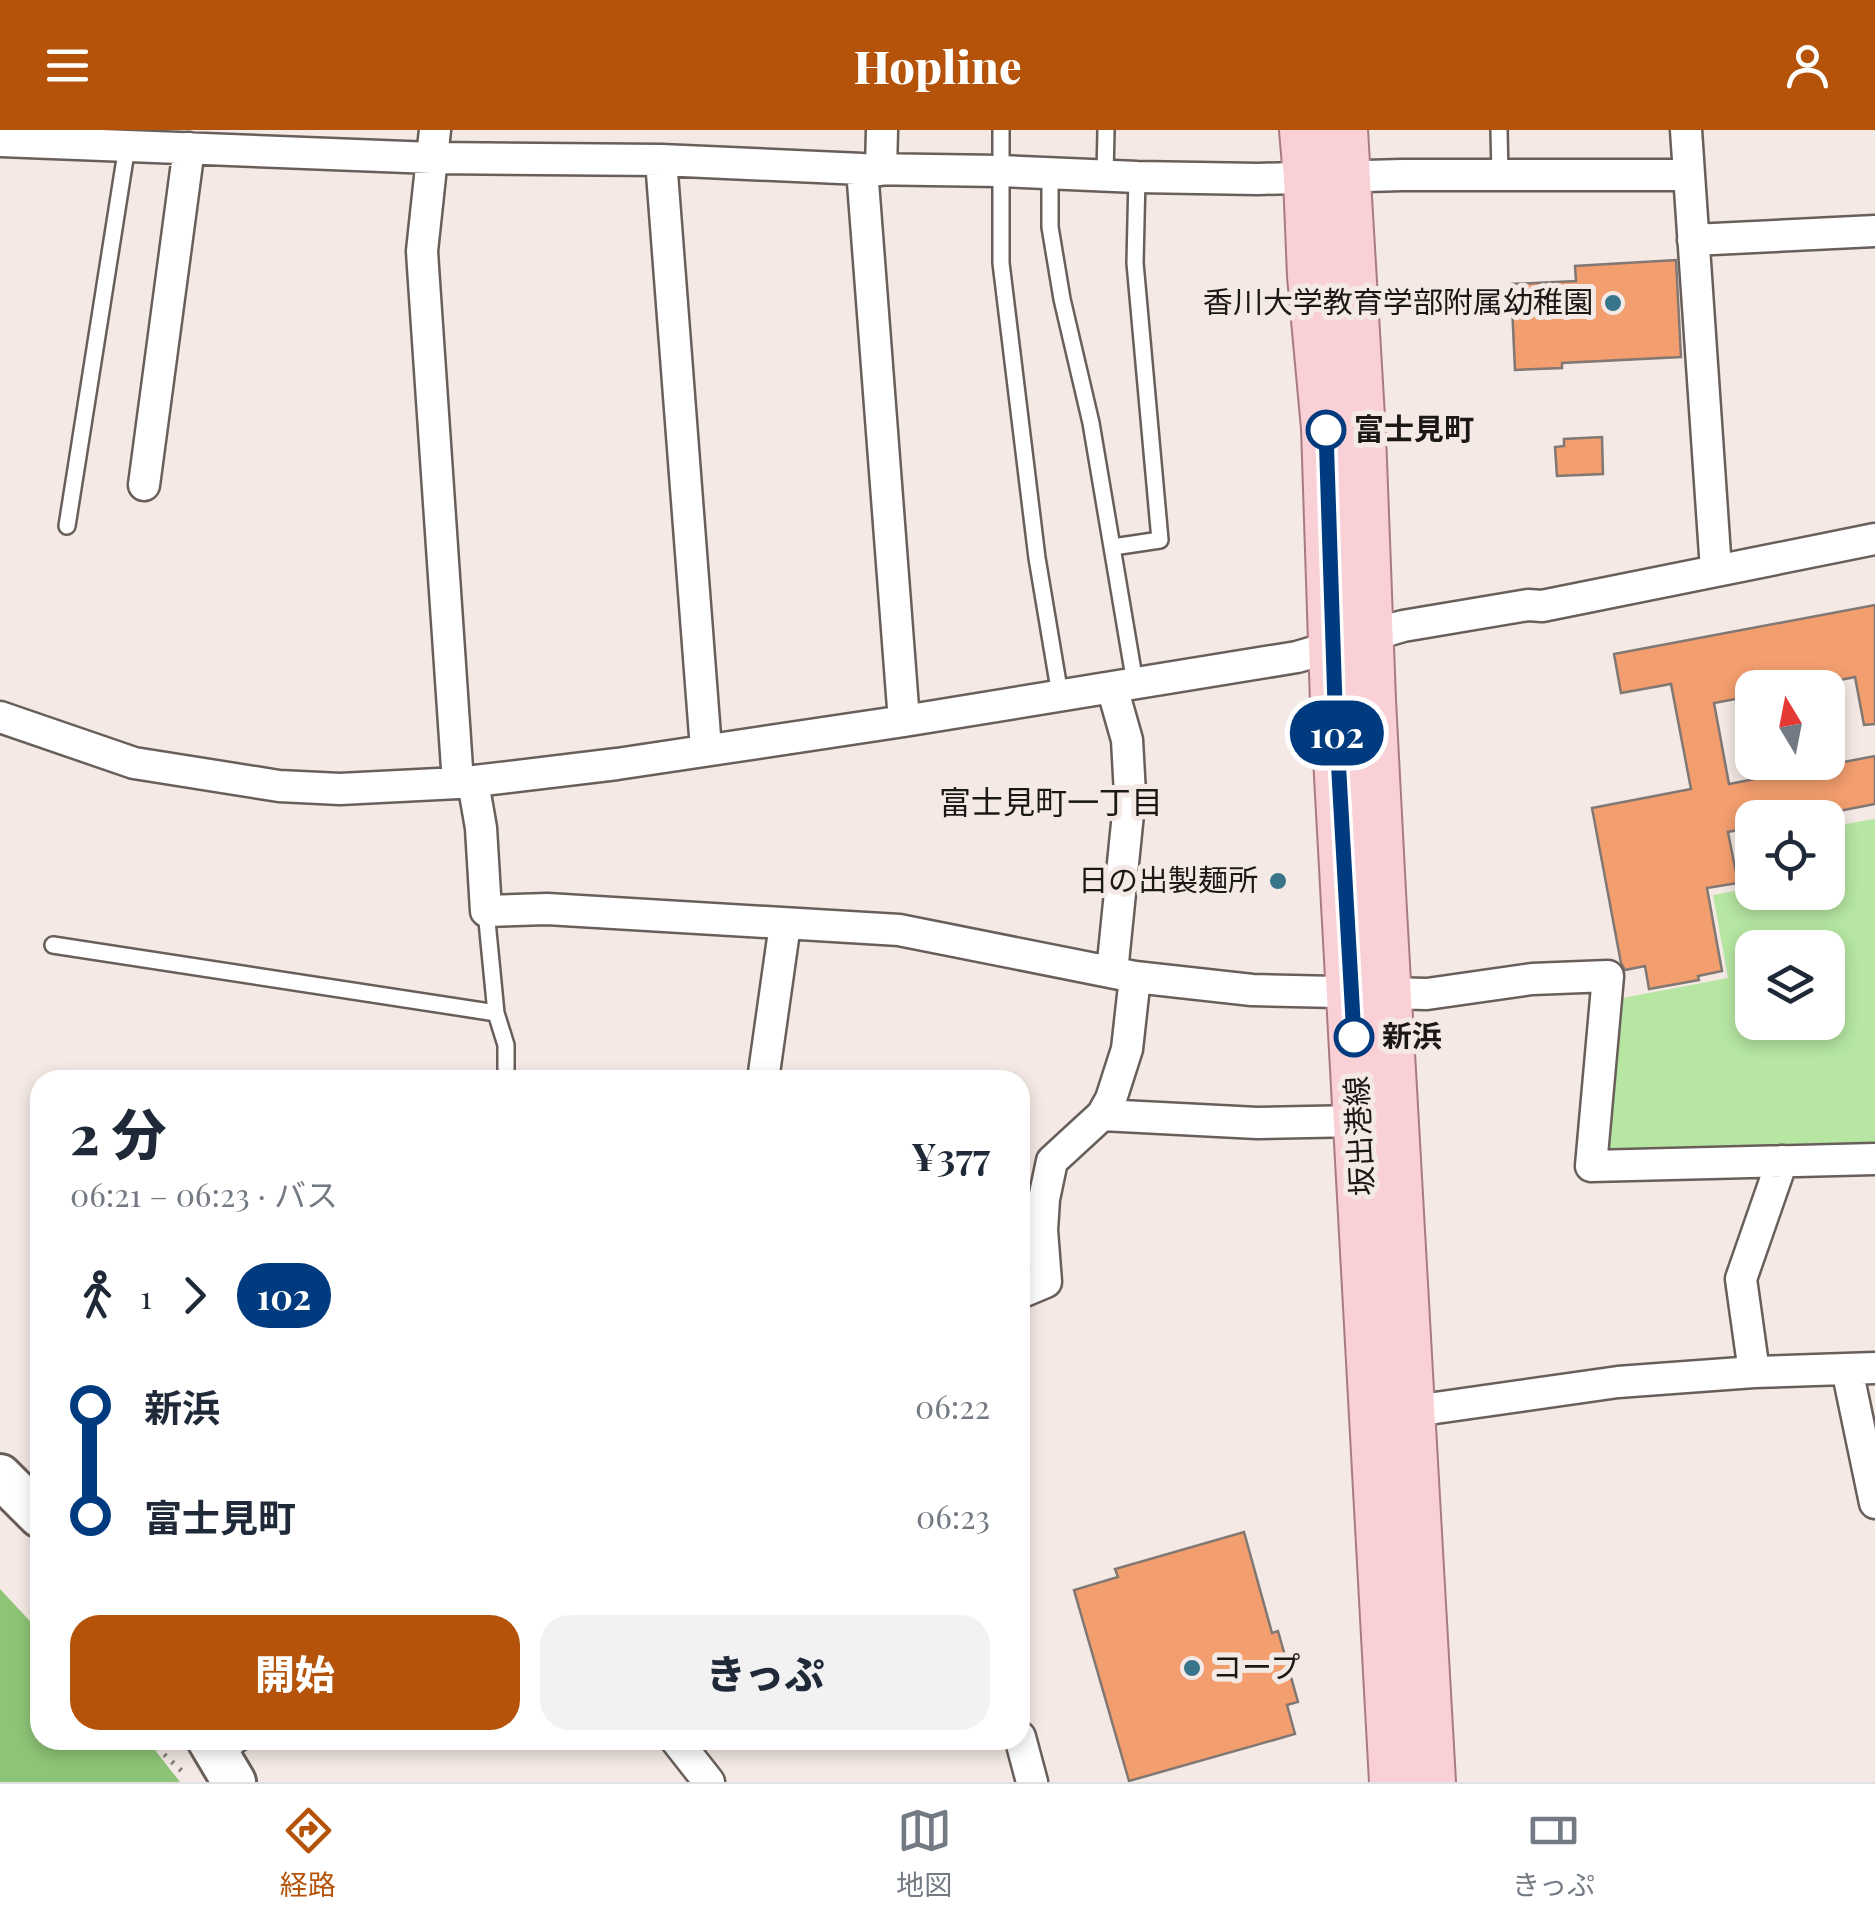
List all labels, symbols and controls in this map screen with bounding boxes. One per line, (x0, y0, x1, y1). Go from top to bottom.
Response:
text: Hopline (853, 35, 1022, 95)
icon: menu (40, 38, 95, 93)
icon: person (1780, 38, 1835, 93)
place label: 香川大学教育学部附属幼稚園 (1203, 281, 1593, 321)
marker: 香川大学教育学部附属幼稚園 (1602, 292, 1624, 314)
place label: 富士見町 (1354, 408, 1474, 448)
marker: 富士見町 (1307, 411, 1345, 449)
north arrow (1735, 670, 1845, 780)
map controls (1735, 670, 1845, 1040)
line badge: 102 (1280, 700, 1394, 766)
text: 102 (1310, 710, 1364, 757)
district label: 富士見町一丁目 (939, 779, 1163, 822)
button: locate (1735, 800, 1845, 910)
place label: 日の出製麺所 (1078, 859, 1258, 899)
marker: 日の出製麺所 (1267, 870, 1289, 892)
button: layers (1735, 930, 1845, 1040)
place label: 新浜 (1382, 1015, 1442, 1055)
marker: 新浜 (1335, 1018, 1373, 1056)
street label: 坂出港線 (1335, 1075, 1381, 1197)
text: 2 分 (70, 1095, 166, 1169)
text: ¥377 (911, 1130, 990, 1181)
text: 06:21 – 06:23 · バス (70, 1172, 338, 1215)
icon: walk (70, 1268, 125, 1323)
icon: forward (167, 1268, 222, 1323)
text: 102 (257, 1272, 311, 1319)
text: 1 (140, 1274, 152, 1317)
text: 新浜 (144, 1381, 220, 1432)
text: 06:22 (915, 1384, 990, 1427)
text: 富士見町 (144, 1491, 296, 1542)
text: 06:23 (916, 1494, 990, 1537)
button: 開始 (70, 1615, 520, 1730)
button: きっぷ (540, 1615, 990, 1730)
place label: コープ (1212, 1646, 1300, 1686)
marker: コープ (1181, 1657, 1203, 1679)
tab: 経路 (280, 1803, 336, 1903)
tab: 地図 (896, 1803, 952, 1903)
tab: きっぷ (1512, 1803, 1595, 1903)

